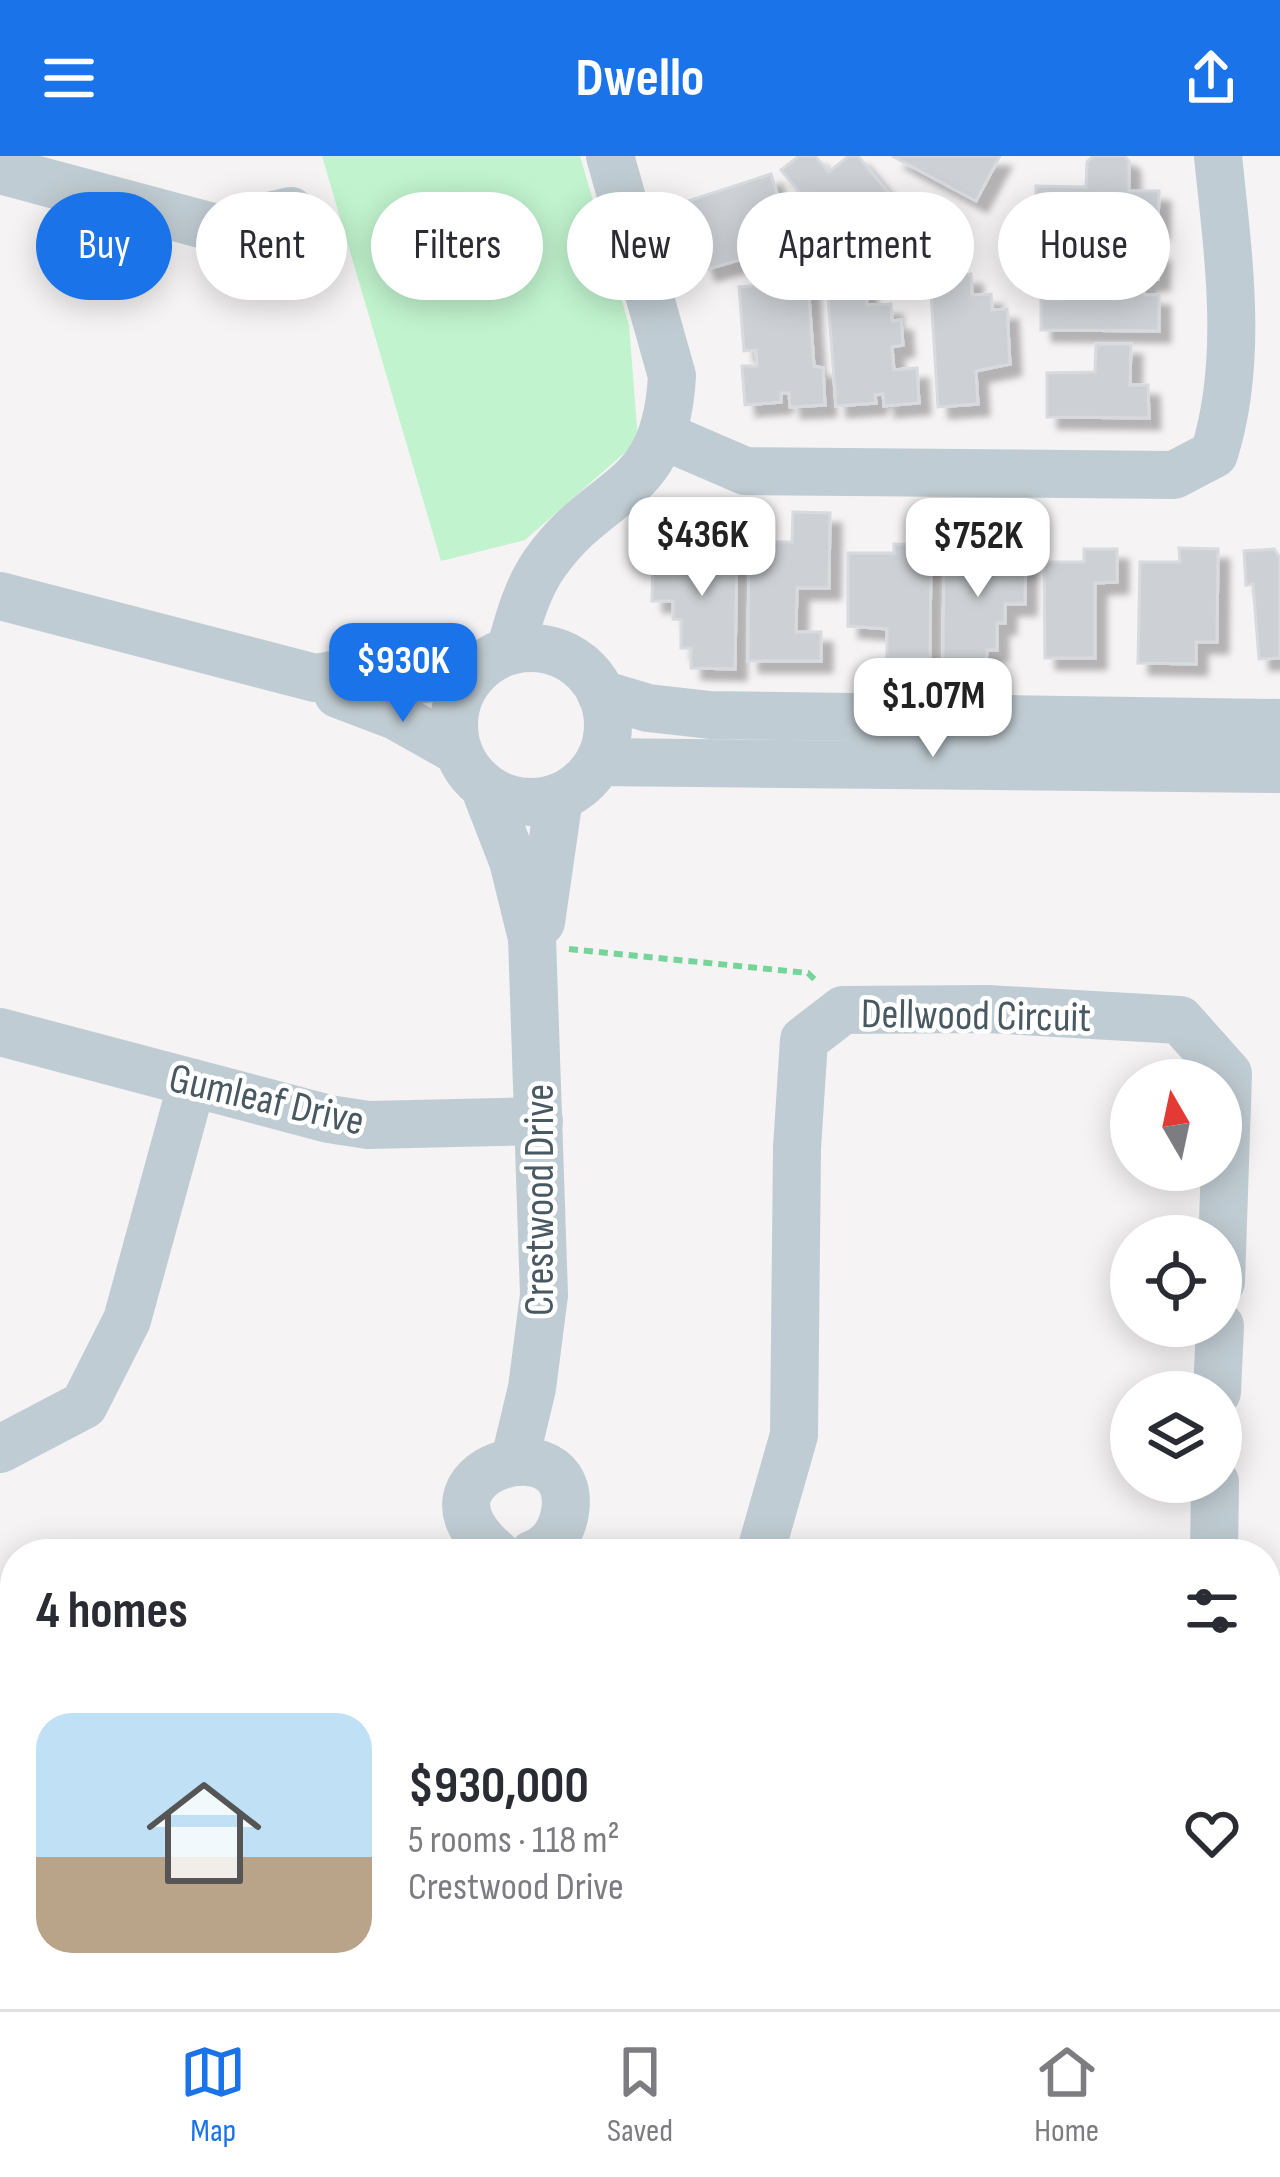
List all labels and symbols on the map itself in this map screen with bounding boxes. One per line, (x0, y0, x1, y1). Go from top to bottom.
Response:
pin: $436K (618, 497, 786, 599)
pin: $752K (894, 498, 1062, 600)
pin: $930K (319, 623, 487, 725)
pin: $1.07M (835, 658, 1031, 760)
street label: Dellwood Circuit (860, 989, 1091, 1044)
street label: Gumleaf Drive (164, 1053, 369, 1148)
north arrow (1110, 1059, 1242, 1191)
street label: Crestwood Drive (515, 1084, 566, 1316)

